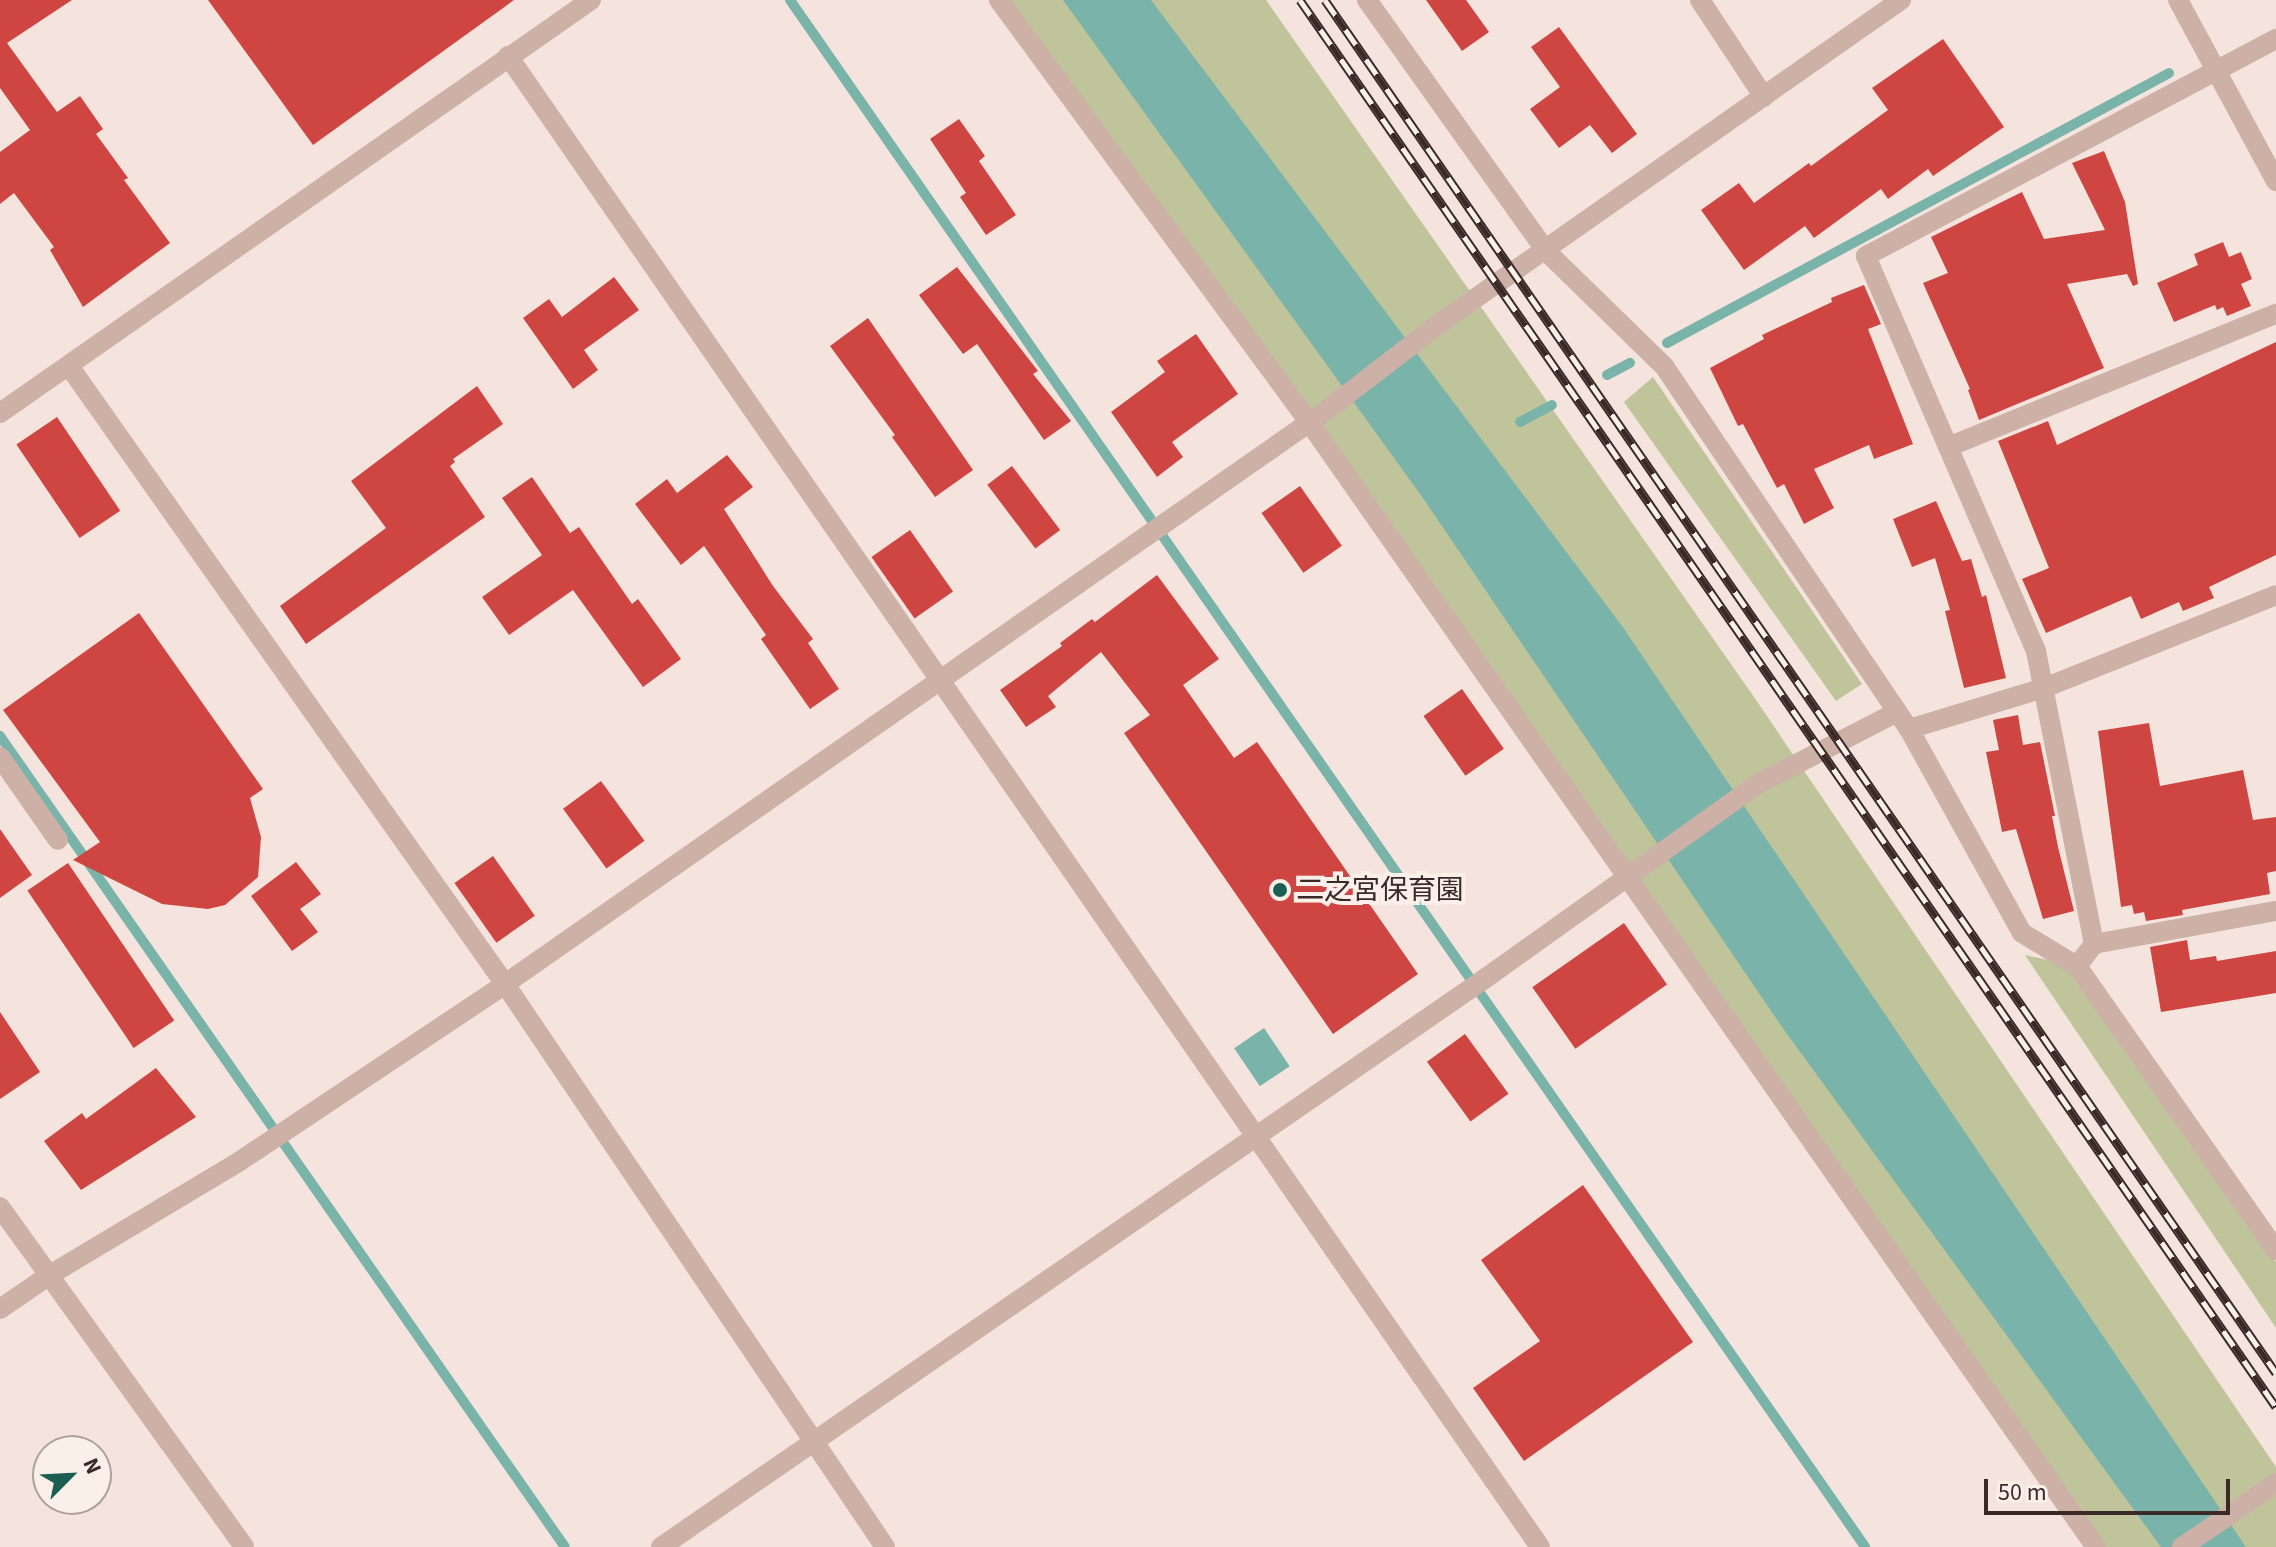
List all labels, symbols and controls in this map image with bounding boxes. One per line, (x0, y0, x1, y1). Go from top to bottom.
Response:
place label: 二之宮保育園 (1296, 873, 1464, 907)
marker: 二之宮保育園 (1271, 881, 1289, 899)
north arrow (32, 1435, 112, 1515)
text: N (75, 1453, 110, 1479)
scale bar (1988, 1463, 2234, 1513)
text: 50 m (1998, 1475, 2047, 1510)

